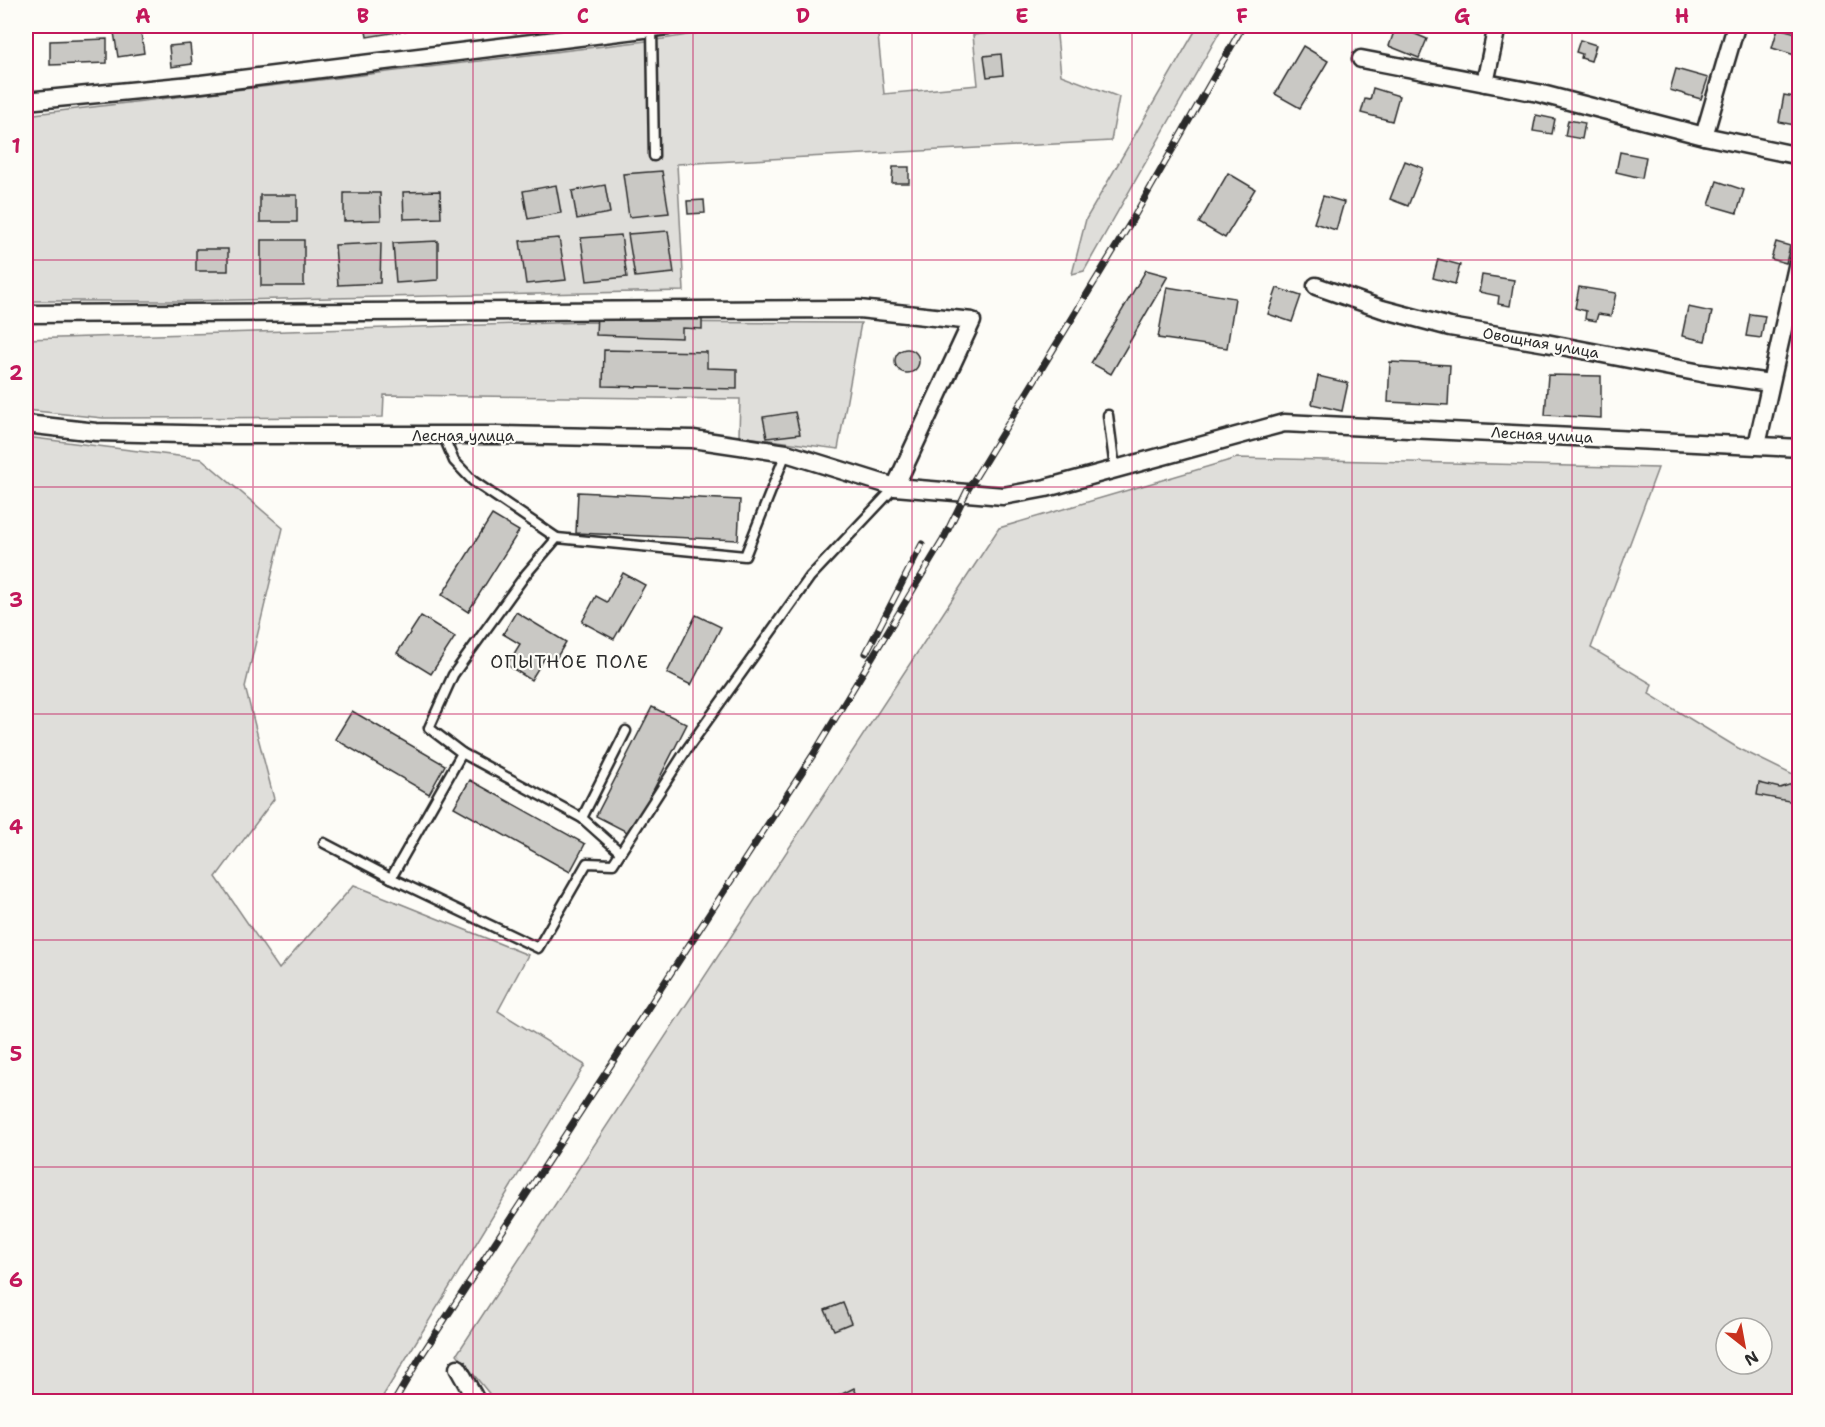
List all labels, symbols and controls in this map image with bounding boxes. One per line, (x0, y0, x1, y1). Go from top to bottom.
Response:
text: A (135, 3, 151, 29)
text: B (357, 3, 369, 29)
text: C (577, 3, 589, 29)
text: D (796, 3, 810, 29)
text: E (1015, 3, 1029, 29)
text: F (1236, 3, 1248, 29)
text: G (1454, 3, 1470, 29)
text: H (1675, 3, 1689, 29)
text: 1 (11, 133, 21, 159)
street label: Овощная улица (1481, 323, 1601, 363)
text: 2 (9, 360, 23, 386)
street label: Лесная улица (1490, 422, 1594, 448)
street label: Лесная улица (412, 426, 515, 446)
text: 3 (9, 587, 23, 613)
district label: ОПЫТНОЕ ПОЛЕ (490, 650, 650, 674)
text: 4 (9, 814, 23, 840)
text: 5 (10, 1041, 22, 1067)
text: 6 (9, 1267, 23, 1293)
north arrow (1714, 1316, 1774, 1376)
text: N (1741, 1346, 1762, 1371)

